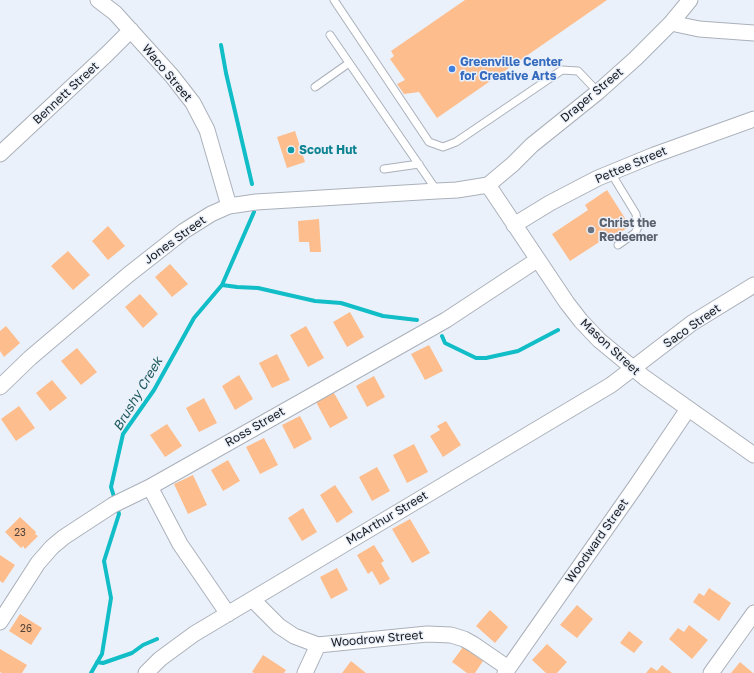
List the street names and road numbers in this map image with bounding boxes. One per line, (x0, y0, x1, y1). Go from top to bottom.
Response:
street label: Waco Street (139, 42, 195, 104)
street label: Bennett Street (30, 59, 102, 127)
street label: Draper Street (558, 65, 626, 125)
street label: Pettee Street (593, 143, 669, 187)
street label: Jones Street (141, 213, 209, 267)
street label: Saco Street (661, 301, 723, 351)
street label: Mason Street (577, 316, 643, 378)
street label: Ross Street (223, 404, 287, 450)
street label: McArthur Street (344, 488, 430, 548)
street label: Woodward Street (563, 496, 631, 586)
street label: Woodrow Street (330, 628, 424, 650)

